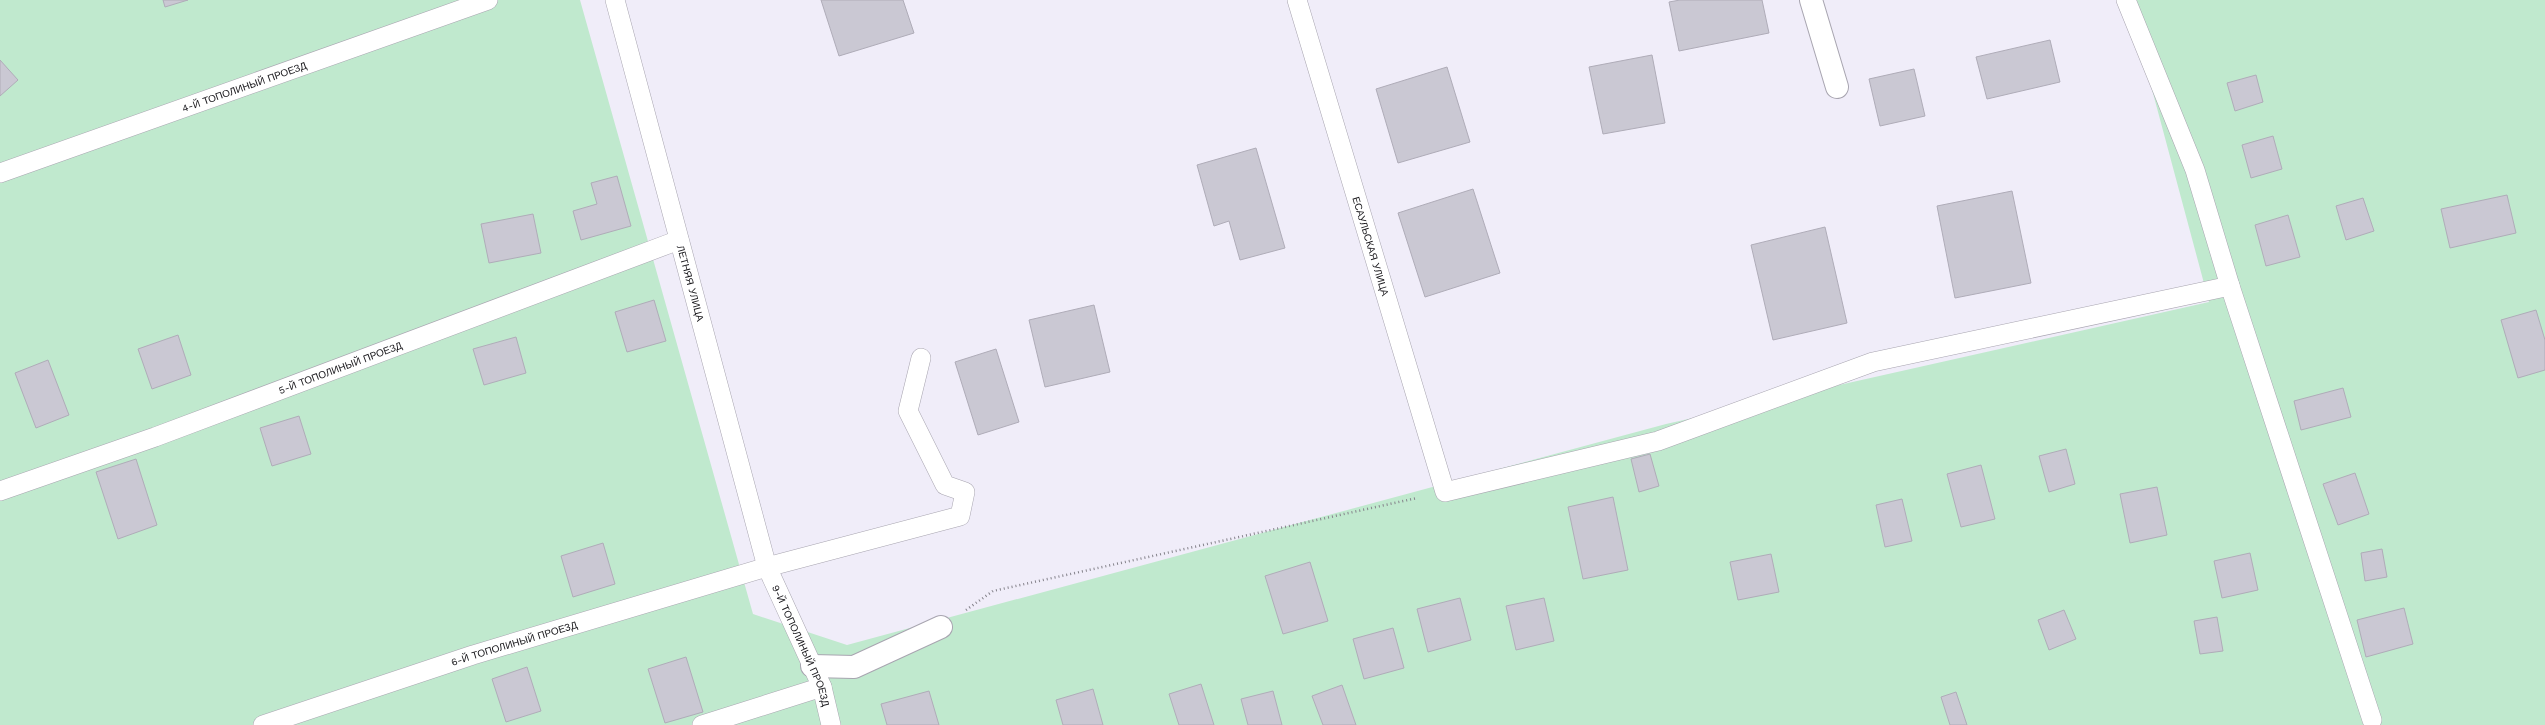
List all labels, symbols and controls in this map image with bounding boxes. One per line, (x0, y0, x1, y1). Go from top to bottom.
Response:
street label: 4-Й ТОПОЛИНЫЙ ПРОЕЗД (181, 60, 308, 114)
street label: ЕСАУЛЬСКАЯ УЛИЦА (1350, 195, 1391, 298)
street label: ЛЕТНЯЯ УЛИЦА (675, 244, 706, 323)
street label: 5-Й ТОПОЛИНЫЙ ПРОЕЗД (277, 340, 404, 396)
street label: 9-Й ТОПОЛИНЫЙ ПРОЕЗД (770, 583, 831, 708)
street label: 6-Й ТОПОЛИНЫЙ ПРОЕЗД (450, 619, 579, 668)

